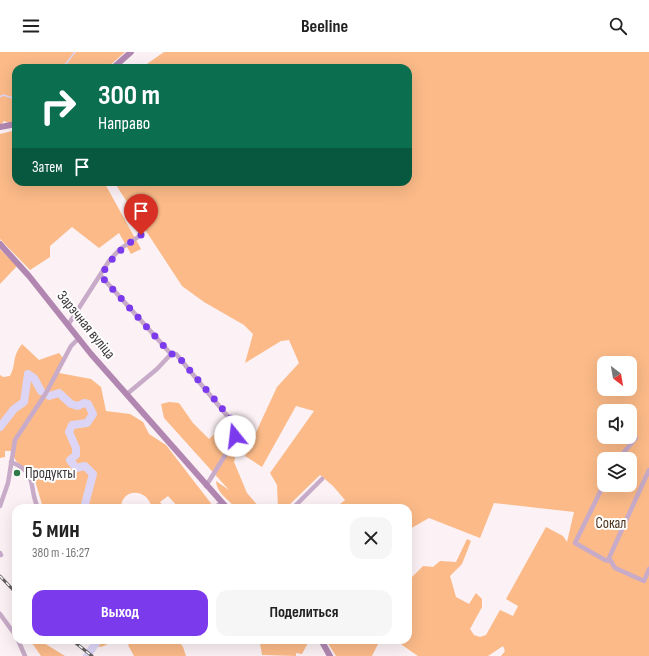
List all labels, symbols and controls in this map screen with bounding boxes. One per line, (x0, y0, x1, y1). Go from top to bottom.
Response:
icon: menu (20, 15, 42, 37)
icon: search (607, 15, 629, 37)
text: Beeline (301, 16, 348, 37)
text: 300 m (98, 79, 160, 112)
icon: right (32, 80, 84, 132)
text: Направо (98, 113, 150, 134)
icon: arrive (71, 156, 93, 178)
text: Затем (32, 158, 63, 177)
pin (124, 194, 158, 235)
icon: arrive (130, 200, 152, 222)
street label: Зарэчная вуліца (53, 287, 120, 363)
north arrow (597, 356, 637, 396)
map controls (597, 356, 637, 492)
button: sound (597, 404, 637, 444)
position arrow (214, 415, 256, 457)
button: layers (597, 452, 637, 492)
place label: Продукты (25, 464, 76, 483)
marker: Продукты (12, 468, 22, 478)
park label: Сокал (596, 514, 626, 533)
text: 5 мин (32, 515, 80, 544)
button: close (350, 517, 392, 559)
text: 380 m · 16:27 (32, 545, 89, 561)
button: Выход (32, 590, 208, 636)
button: Поделиться (216, 590, 392, 636)

